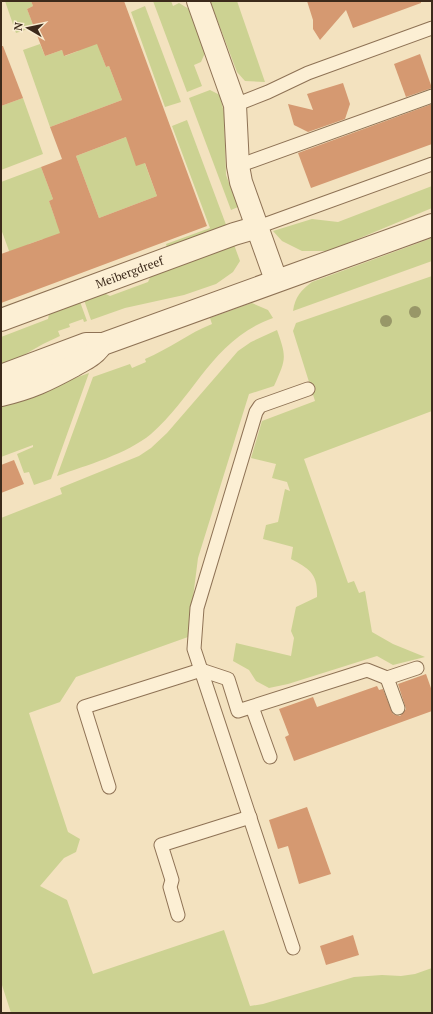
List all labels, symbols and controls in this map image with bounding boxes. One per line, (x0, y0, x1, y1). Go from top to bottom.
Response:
north arrow (8, 8, 48, 48)
text: N (11, 21, 26, 32)
street label: Meibergdreef (93, 252, 166, 291)

